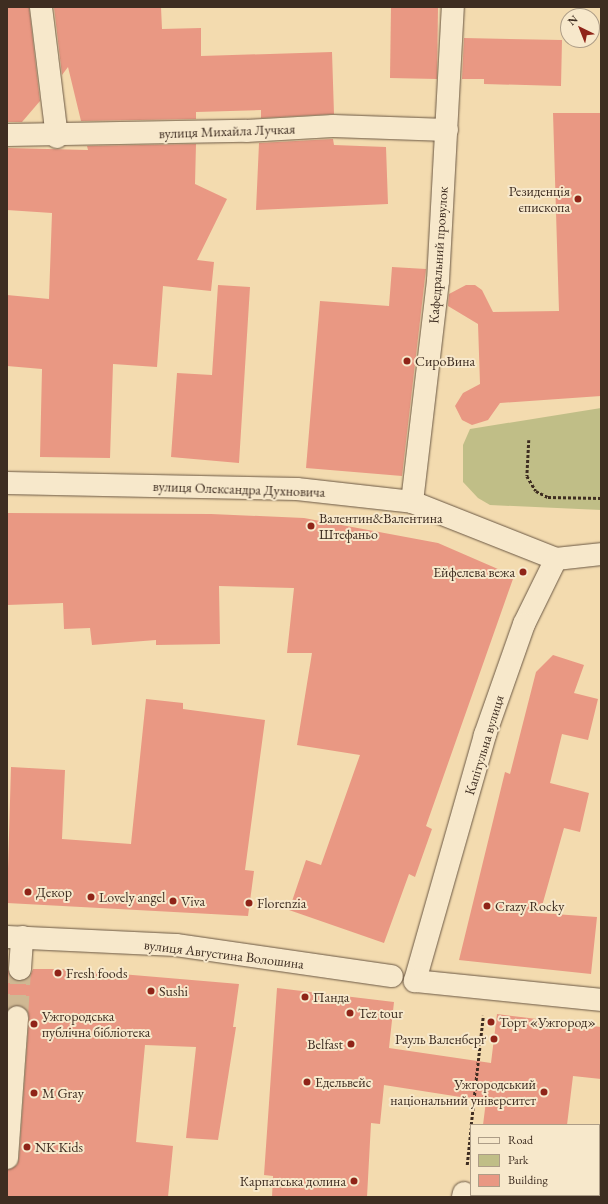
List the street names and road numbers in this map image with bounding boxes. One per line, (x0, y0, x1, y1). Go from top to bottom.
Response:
street label: вулиця Михайла Лучкая (159, 120, 295, 142)
street label: Кафедральний провулок (425, 186, 451, 324)
street label: вулиця Олександра Духновича (153, 478, 325, 500)
street label: Капітульна вулиця (461, 693, 507, 797)
street label: вулиця Августина Волошина (143, 936, 305, 972)

